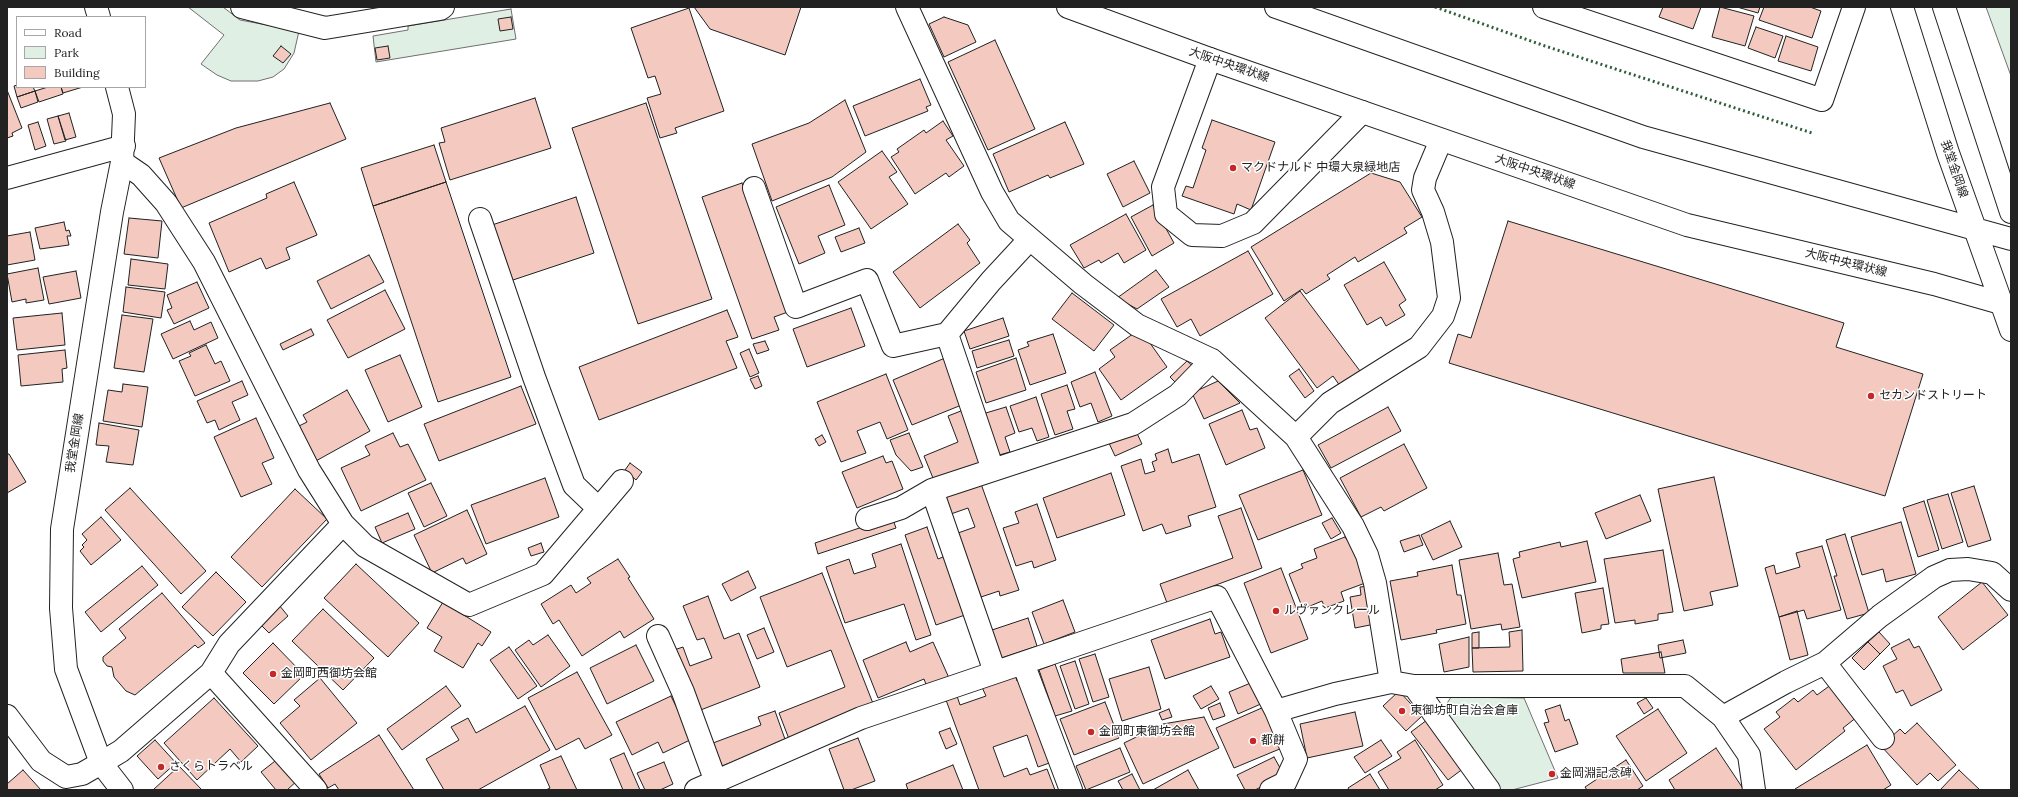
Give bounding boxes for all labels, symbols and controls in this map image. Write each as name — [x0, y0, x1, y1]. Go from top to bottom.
legend — [16, 16, 146, 88]
text: Road — [54, 25, 82, 40]
text: Park — [54, 45, 79, 60]
street label: 大阪中央環状線 — [1187, 45, 1271, 85]
text: Building — [54, 65, 100, 80]
street label: 我堂金岡線 — [1937, 138, 1971, 200]
street label: 大阪中央環状線 — [1493, 152, 1577, 192]
place label: マクドナルド 中環大泉緑地店 — [1241, 161, 1400, 175]
marker: マクドナルド 中環大泉緑地店 — [1228, 163, 1238, 173]
street label: 大阪中央環状線 — [1804, 246, 1888, 280]
place label: セカンドストリート — [1879, 389, 1987, 403]
marker: セカンドストリート — [1866, 391, 1876, 401]
street label: 我堂金岡線 — [63, 412, 87, 474]
place label: ルヴァンクレール — [1284, 604, 1380, 618]
marker: ルヴァンクレール — [1271, 606, 1281, 616]
place label: 金岡町西御坊会館 — [281, 667, 377, 681]
marker: 金岡町西御坊会館 — [268, 669, 278, 679]
place label: 東御坊町自治会倉庫 — [1410, 704, 1518, 718]
marker: 東御坊町自治会倉庫 — [1397, 706, 1407, 716]
place label: 金岡町東御坊会館 — [1099, 725, 1195, 739]
marker: 金岡町東御坊会館 — [1086, 727, 1096, 737]
place label: 都餅 — [1261, 734, 1285, 748]
marker: 都餅 — [1248, 736, 1258, 746]
place label: さくらトラベル — [169, 760, 253, 774]
marker: さくらトラベル — [156, 762, 166, 772]
place label: 金岡淵記念碑 — [1560, 767, 1632, 781]
marker: 金岡淵記念碑 — [1547, 769, 1557, 779]

